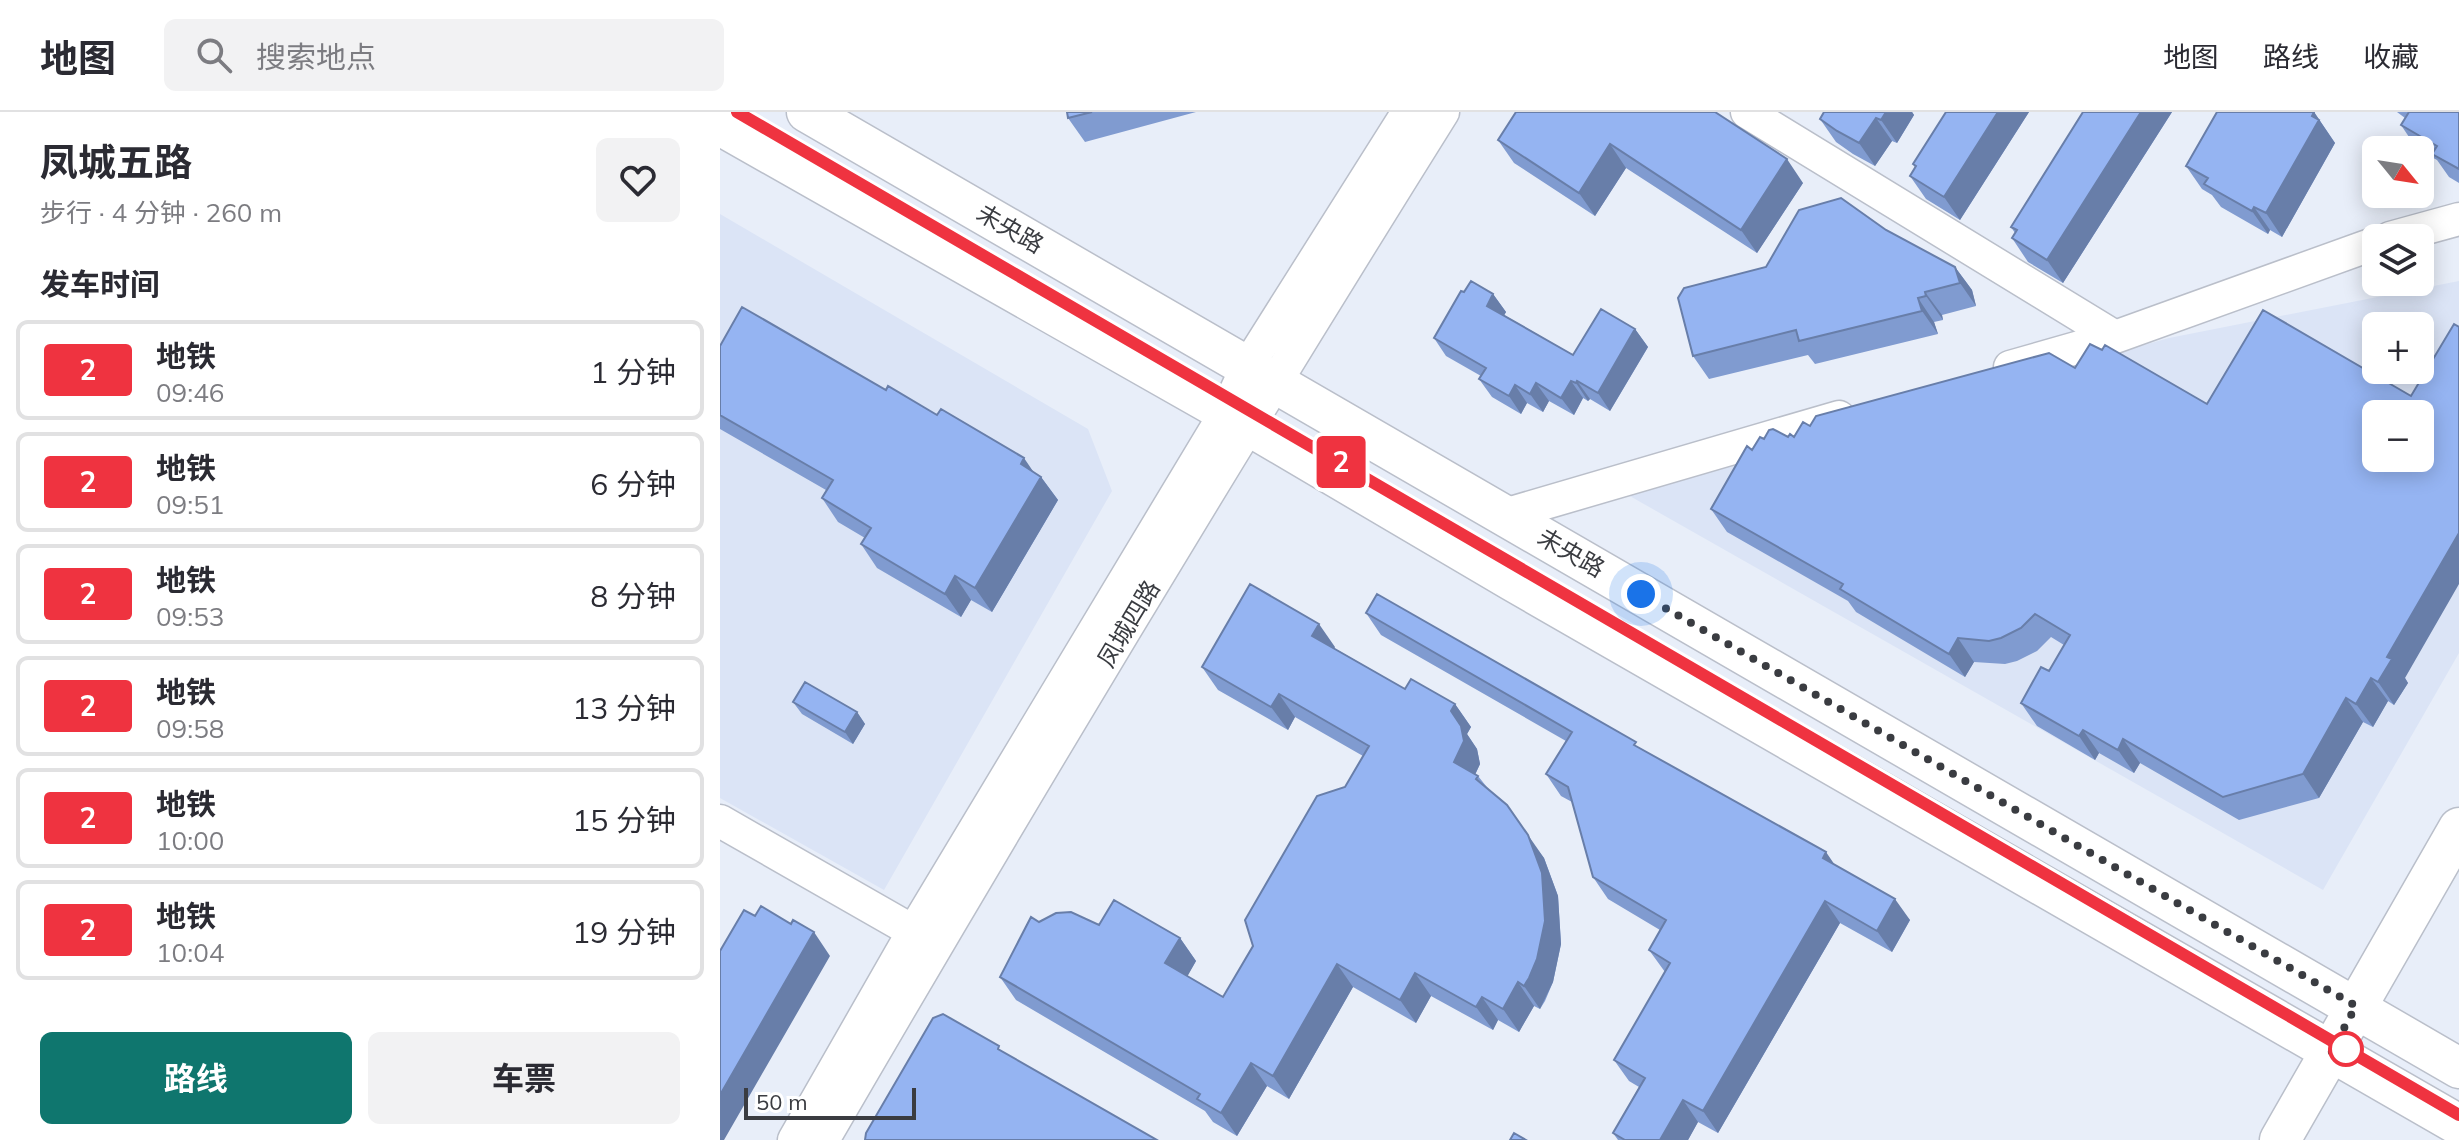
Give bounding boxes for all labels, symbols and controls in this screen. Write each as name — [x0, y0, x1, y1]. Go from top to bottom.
search box — [164, 19, 724, 91]
icon: search — [192, 33, 236, 77]
text: 地图 — [40, 34, 116, 82]
text: 搜索地点 — [256, 38, 376, 76]
text: 地图 — [2163, 39, 2219, 74]
text: 路线 — [2263, 39, 2319, 74]
text: 收藏 — [2363, 39, 2419, 74]
north arrow — [2362, 136, 2434, 208]
map controls — [2362, 136, 2434, 472]
text: 凤城五路 — [40, 138, 192, 186]
button: heart — [596, 138, 680, 222]
text: 步行 · 4 分钟 · 260 m — [40, 196, 282, 229]
street label: 未央路 — [972, 197, 1049, 259]
button: layers — [2362, 224, 2434, 296]
text: 发车时间 — [40, 265, 160, 303]
button: + — [2362, 312, 2434, 384]
text: 地铁 — [156, 337, 216, 375]
text: 2 — [80, 352, 96, 387]
text: 1 分钟 — [590, 353, 676, 391]
text: 09:46 — [156, 376, 224, 409]
button: − — [2362, 400, 2434, 472]
line badge: 2 — [1315, 436, 1367, 488]
text: 2 — [1333, 444, 1349, 479]
text: 地铁 — [156, 449, 216, 487]
text: 2 — [80, 464, 96, 499]
text: 6 分钟 — [590, 465, 676, 503]
text: 09:51 — [156, 488, 224, 521]
street label: 未央路 — [1533, 521, 1610, 583]
text: 地铁 — [156, 561, 216, 599]
your location — [1621, 574, 1661, 614]
street label: 凤城四路 — [1091, 575, 1166, 672]
text: 2 — [80, 576, 96, 611]
text: 8 分钟 — [590, 577, 676, 615]
text: 09:53 — [156, 600, 224, 633]
text: 地铁 — [156, 673, 216, 711]
text: 2 — [80, 688, 96, 723]
text: 13 分钟 — [572, 689, 676, 727]
text: 09:58 — [156, 712, 224, 745]
text: 地铁 — [156, 785, 216, 823]
text: 2 — [80, 800, 96, 835]
text: 15 分钟 — [572, 801, 676, 839]
text: 10:00 — [156, 824, 224, 857]
text: 地铁 — [156, 897, 216, 935]
text: 2 — [80, 912, 96, 947]
text: 19 分钟 — [572, 913, 676, 951]
text: 10:04 — [156, 936, 224, 969]
button: 路线 — [40, 1032, 352, 1124]
button: 车票 — [368, 1032, 680, 1124]
unlabelled marker — [2329, 1032, 2363, 1066]
scale bar — [744, 1084, 916, 1120]
text: 50 m — [756, 1088, 807, 1116]

